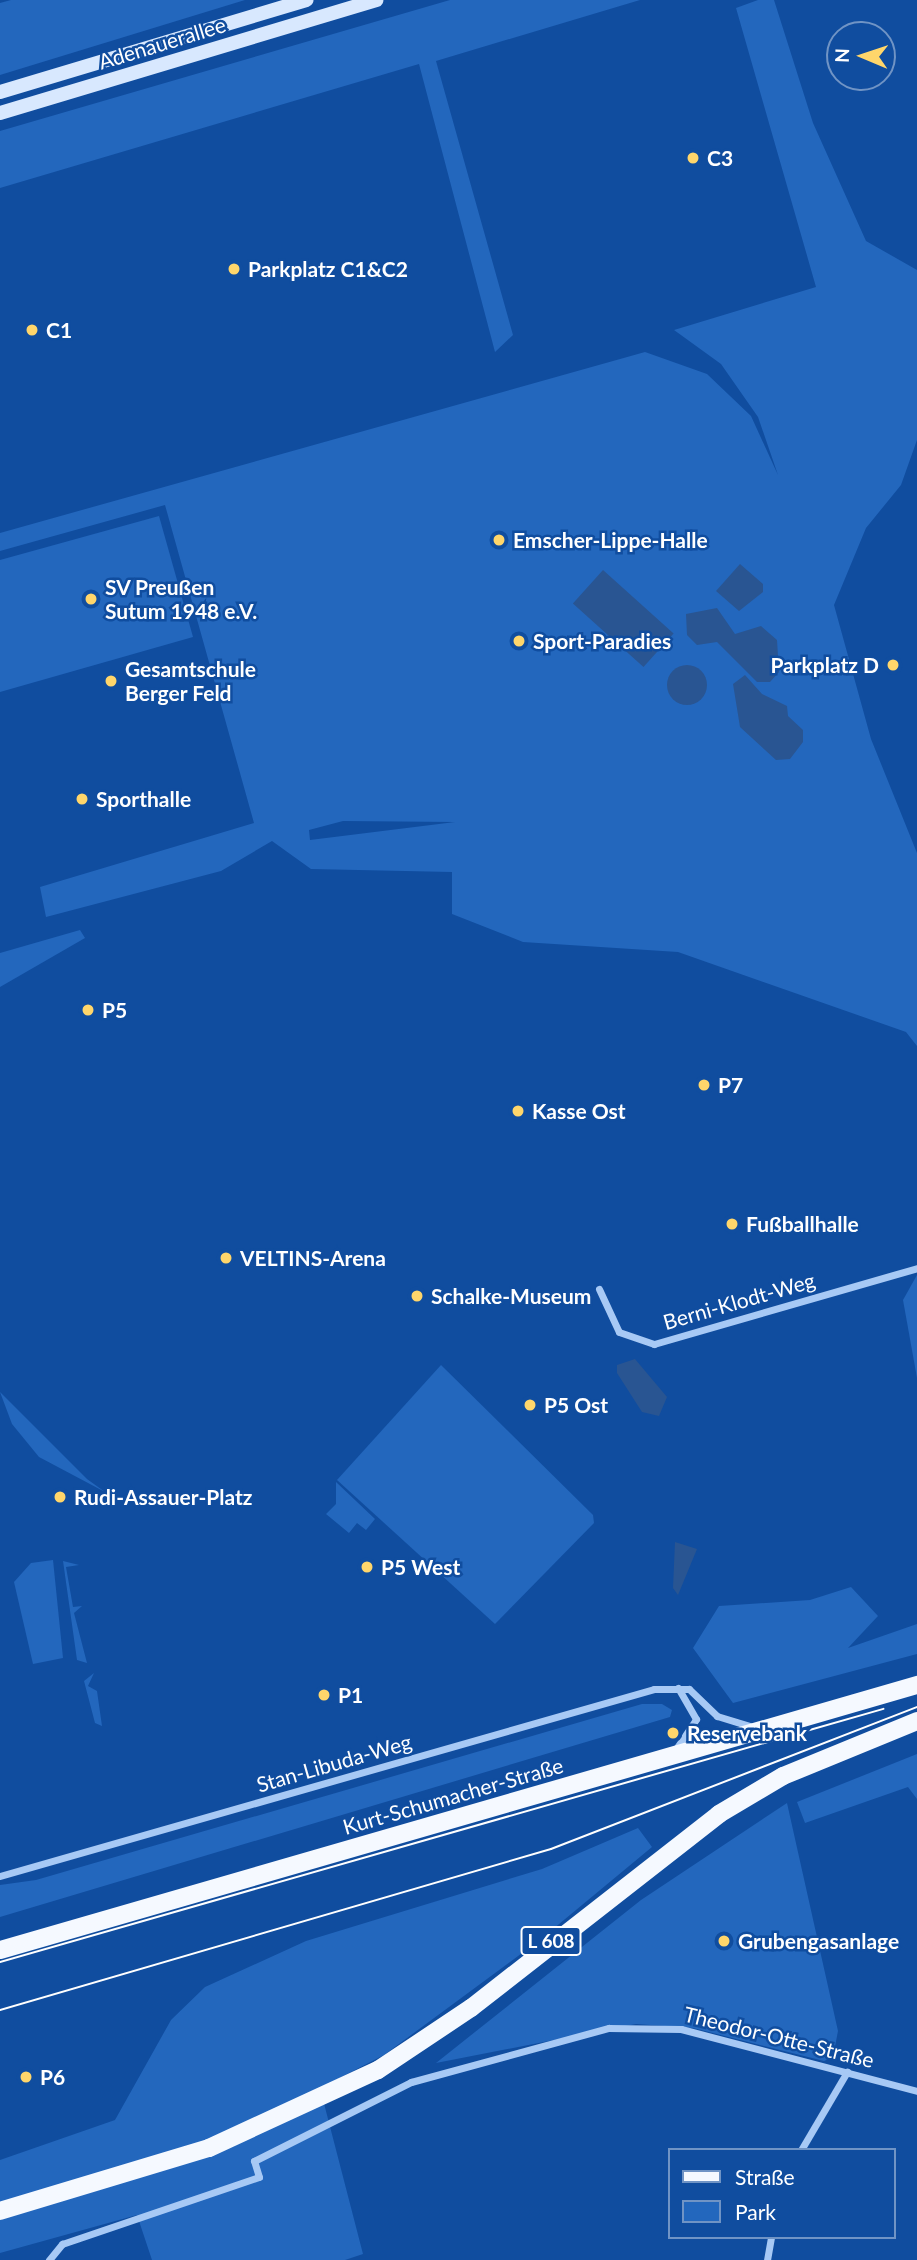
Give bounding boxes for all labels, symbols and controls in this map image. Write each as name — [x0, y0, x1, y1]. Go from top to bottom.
street label: Adenauerallee — [95, 12, 229, 74]
north arrow — [826, 21, 896, 91]
text: N — [830, 48, 853, 63]
place label: C3 — [707, 145, 733, 171]
marker: C3 — [685, 150, 701, 166]
place label: Parkplatz C1&C2 — [248, 256, 408, 282]
marker: Parkplatz C1&C2 — [226, 261, 242, 277]
place label: C1 — [46, 317, 72, 343]
marker: C1 — [24, 322, 40, 338]
place label: Emscher-Lippe-Halle — [513, 527, 708, 553]
marker: Emscher-Lippe-Halle — [491, 532, 507, 548]
place label: SV Preußen Sutum 1948 e.V. — [105, 574, 257, 624]
marker: SV Preußen Sutum 1948 e.V. — [83, 591, 99, 607]
place label: Sport-Paradies — [533, 628, 671, 654]
marker: Sport-Paradies — [511, 633, 527, 649]
place label: Parkplatz D — [770, 652, 879, 678]
place label: Gesamtschule Berger Feld — [125, 656, 256, 706]
marker: Parkplatz D — [885, 657, 901, 673]
marker: Gesamtschule Berger Feld — [103, 673, 119, 689]
place label: Sporthalle — [96, 786, 191, 812]
marker: Sporthalle — [74, 791, 90, 807]
place label: P5 — [102, 997, 127, 1023]
marker: P5 — [80, 1002, 96, 1018]
place label: P7 — [718, 1072, 743, 1098]
marker: P7 — [696, 1077, 712, 1093]
place label: Kasse Ost — [532, 1098, 626, 1124]
marker: Kasse Ost — [510, 1103, 526, 1119]
place label: Fußballhalle — [746, 1211, 859, 1237]
marker: Fußballhalle — [724, 1216, 740, 1232]
place label: VELTINS-Arena — [240, 1245, 386, 1271]
marker: VELTINS-Arena — [218, 1250, 234, 1266]
street label: Berni-Klodt-Weg — [660, 1267, 818, 1335]
place label: Schalke-Museum — [431, 1283, 591, 1309]
marker: Schalke-Museum — [409, 1288, 425, 1304]
place label: P5 Ost — [544, 1392, 608, 1418]
marker: P5 Ost — [522, 1397, 538, 1413]
place label: Rudi-Assauer-Platz — [74, 1484, 252, 1510]
marker: Rudi-Assauer-Platz — [52, 1489, 68, 1505]
place label: P5 West — [381, 1554, 460, 1580]
marker: P5 West — [359, 1559, 375, 1575]
place label: P1 — [338, 1682, 363, 1708]
marker: P1 — [316, 1687, 332, 1703]
place label: Reservebank — [687, 1720, 807, 1746]
marker: Reservebank — [665, 1725, 681, 1741]
street label: Stan-Libuda-Weg — [254, 1729, 414, 1797]
street label: Kurt-Schumacher-Straße — [340, 1752, 566, 1840]
road number: L 608 — [520, 1926, 582, 1956]
place label: Grubengasanlage — [738, 1928, 899, 1954]
marker: Grubengasanlage — [716, 1933, 732, 1949]
street label: Theodor-Otte-Straße — [681, 2001, 877, 2073]
place label: P6 — [40, 2064, 65, 2090]
marker: P6 — [18, 2069, 34, 2085]
legend — [668, 2148, 896, 2239]
text: Straße — [735, 2164, 795, 2189]
text: Park — [735, 2199, 776, 2224]

